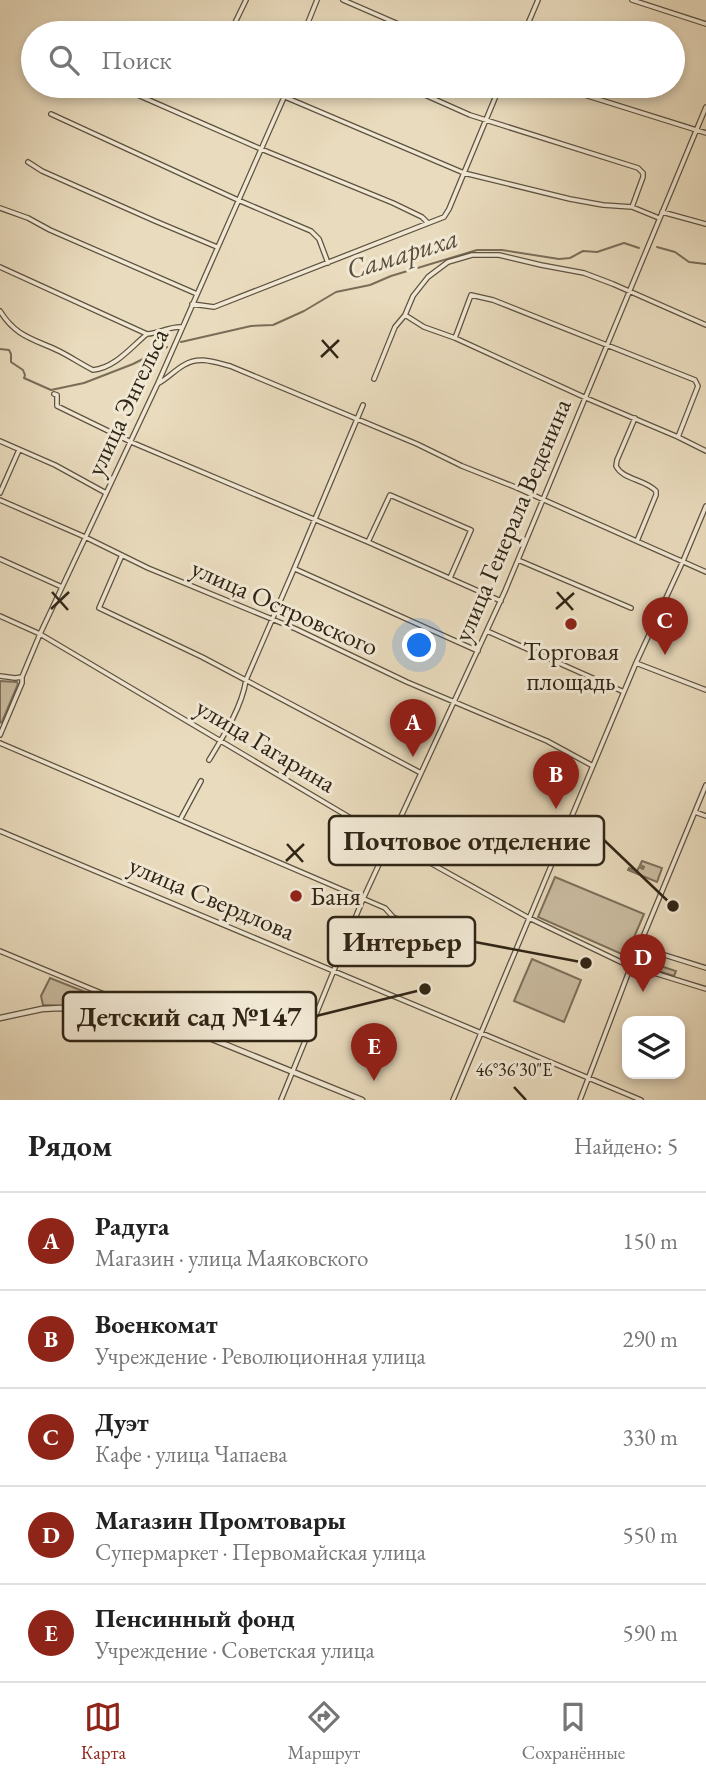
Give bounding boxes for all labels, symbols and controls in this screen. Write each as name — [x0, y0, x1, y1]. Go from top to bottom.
search box — [21, 21, 685, 98]
icon: search — [45, 41, 83, 79]
text: Поиск — [101, 43, 172, 77]
water label: Самариха — [342, 219, 462, 287]
street label: улица Энгельса — [78, 322, 176, 481]
street label: улица Генерала Веденина — [445, 393, 579, 647]
street label: улица Островского — [186, 551, 384, 663]
pin: C — [642, 597, 688, 655]
marker: Торговая площадь — [563, 616, 579, 632]
your location — [402, 628, 436, 662]
place label: Торговая площадь — [523, 634, 619, 698]
street label: улица Гагарина — [190, 690, 343, 800]
pin: A — [390, 699, 436, 757]
pin: B — [533, 751, 579, 809]
callout: Почтовое отделение — [329, 816, 604, 865]
text: Почтовое отделение — [343, 822, 591, 858]
street label: улица Свердлова — [124, 848, 301, 948]
place label: Баня — [310, 879, 361, 913]
marker: Баня — [288, 888, 304, 904]
callout: Интерьер — [328, 917, 475, 966]
text: Интерьер — [342, 923, 462, 959]
pin: D — [620, 934, 666, 992]
callout: Детский сад №147 — [63, 992, 316, 1041]
text: Детский сад №147 — [76, 998, 302, 1034]
map controls — [622, 1016, 685, 1079]
button: layers — [622, 1016, 685, 1079]
pin: E — [351, 1023, 397, 1081]
text: 46°36'30"E — [476, 1058, 552, 1081]
text: Рядом — [28, 1126, 112, 1165]
text: Найдено: 5 — [574, 1131, 678, 1161]
text: Радуга — [95, 1209, 169, 1243]
text: A — [43, 1226, 59, 1256]
text: 150 m — [622, 1226, 678, 1256]
text: Магазин · улица Маяковского — [95, 1243, 368, 1273]
text: Военкомат — [95, 1307, 218, 1341]
text: B — [44, 1324, 58, 1354]
text: 290 m — [622, 1324, 678, 1354]
text: Учреждение · Революционная улица — [95, 1341, 426, 1371]
text: Дуэт — [95, 1405, 149, 1439]
text: C — [43, 1422, 59, 1452]
text: 330 m — [622, 1422, 678, 1452]
text: Кафе · улица Чапаева — [95, 1439, 287, 1469]
text: Магазин Промтовары — [95, 1503, 346, 1537]
text: D — [42, 1520, 60, 1550]
text: 550 m — [622, 1520, 678, 1550]
text: Супермаркет · Первомайская улица — [95, 1537, 426, 1567]
text: Пенсинный фонд — [95, 1601, 295, 1635]
text: E — [44, 1618, 58, 1648]
text: 590 m — [622, 1618, 678, 1648]
text: Учреждение · Советская улица — [95, 1635, 375, 1665]
tab: Карта — [81, 1698, 126, 1765]
tab: Маршрут — [287, 1698, 360, 1765]
tab: Сохранённые — [522, 1698, 625, 1765]

